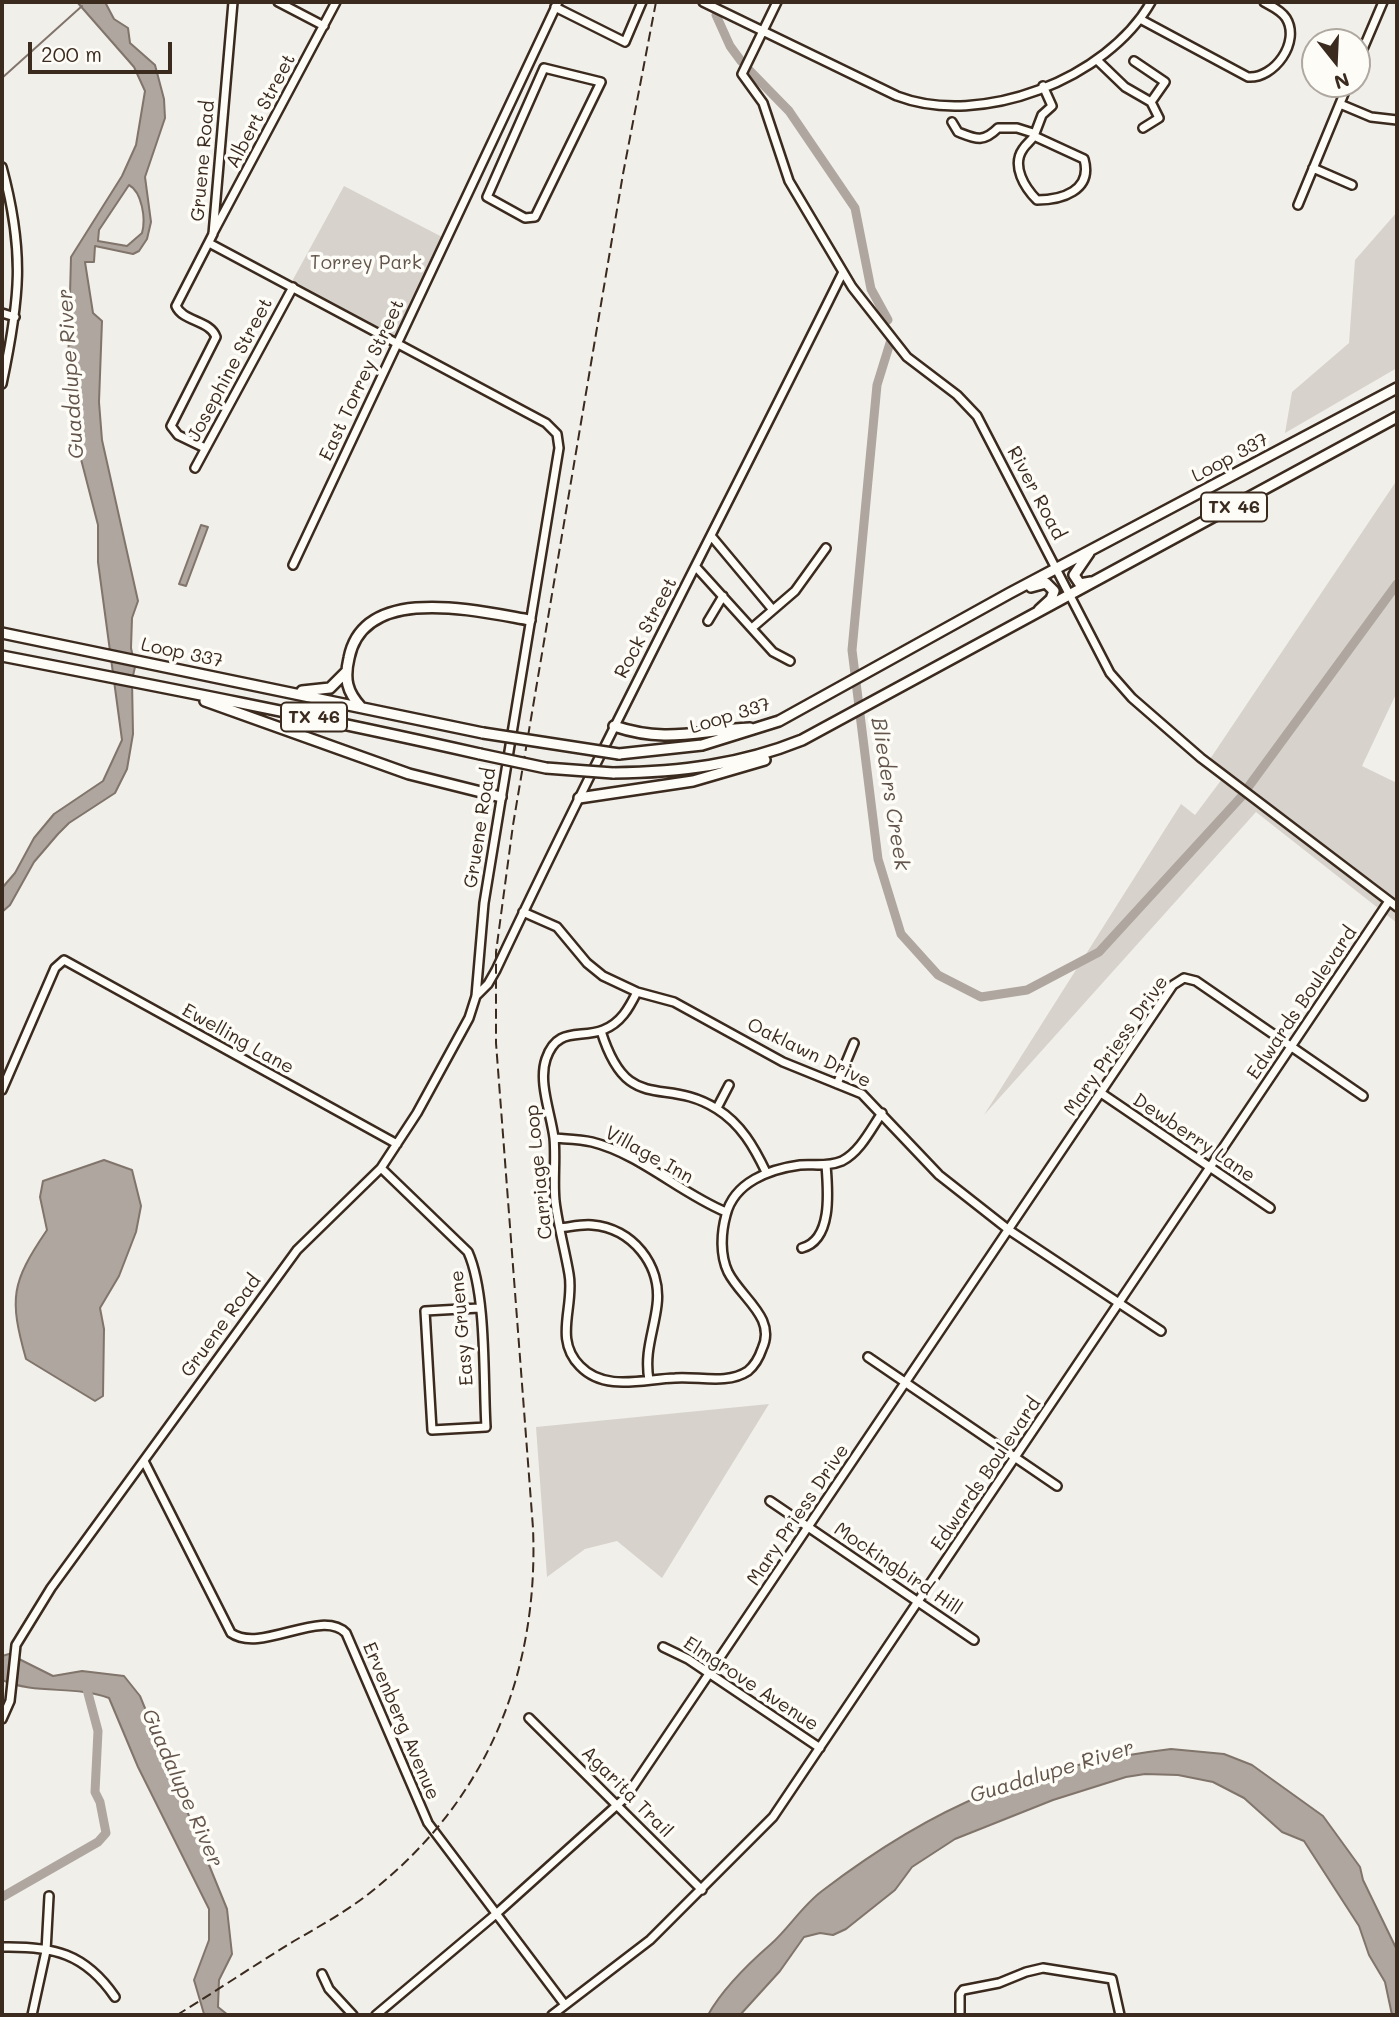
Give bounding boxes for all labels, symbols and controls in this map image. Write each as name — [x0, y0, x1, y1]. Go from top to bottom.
scale bar — [32, 28, 175, 72]
north arrow — [1301, 28, 1371, 98]
text: 200 m — [41, 40, 102, 67]
street label: Albert Street — [221, 50, 301, 172]
text: N — [1331, 67, 1353, 96]
street label: Gruene Road — [186, 100, 220, 222]
park label: Torrey Park — [310, 252, 422, 274]
water label: Guadalupe River — [52, 288, 90, 460]
street label: Josephine Street — [182, 294, 278, 446]
street label: East Torrey Street — [315, 296, 409, 464]
street label: Loop 337 — [1188, 428, 1272, 488]
street label: River Road — [1002, 442, 1070, 544]
road number: TX 46 — [1201, 492, 1267, 522]
street label: Rock Street — [610, 574, 682, 682]
street label: Loop 337 — [139, 633, 225, 673]
street label: Loop 337 — [687, 693, 773, 739]
road number: TX 46 — [281, 702, 347, 732]
water label: Blieders Creek — [865, 716, 915, 872]
street label: Gruene Road — [459, 766, 501, 890]
street label: Edwards Boulevard — [1242, 922, 1362, 1084]
street label: Mary Priess Drive — [1059, 971, 1173, 1121]
street label: Ewelling Lane — [178, 999, 298, 1079]
street label: Oaklawn Drive — [743, 1013, 875, 1093]
street label: Dewberry Lane — [1129, 1089, 1259, 1187]
street label: Carriage Loop — [521, 1104, 557, 1240]
street label: Village Inn — [601, 1121, 697, 1189]
street label: Easy Gruene — [446, 1269, 478, 1387]
street label: Gruene Road — [176, 1270, 266, 1382]
street label: Edwards Boulevard — [926, 1393, 1046, 1555]
street label: Mary Priess Drive — [742, 1440, 854, 1590]
street label: Mockingbird Hill — [830, 1518, 966, 1620]
street label: Elmgrove Avenue — [679, 1632, 823, 1736]
street label: Ervenberg Avenue — [357, 1639, 445, 1803]
water label: Guadalupe River — [136, 1705, 228, 1871]
water label: Guadalupe River — [967, 1735, 1137, 1809]
street label: Agarita Trail — [576, 1741, 678, 1843]

